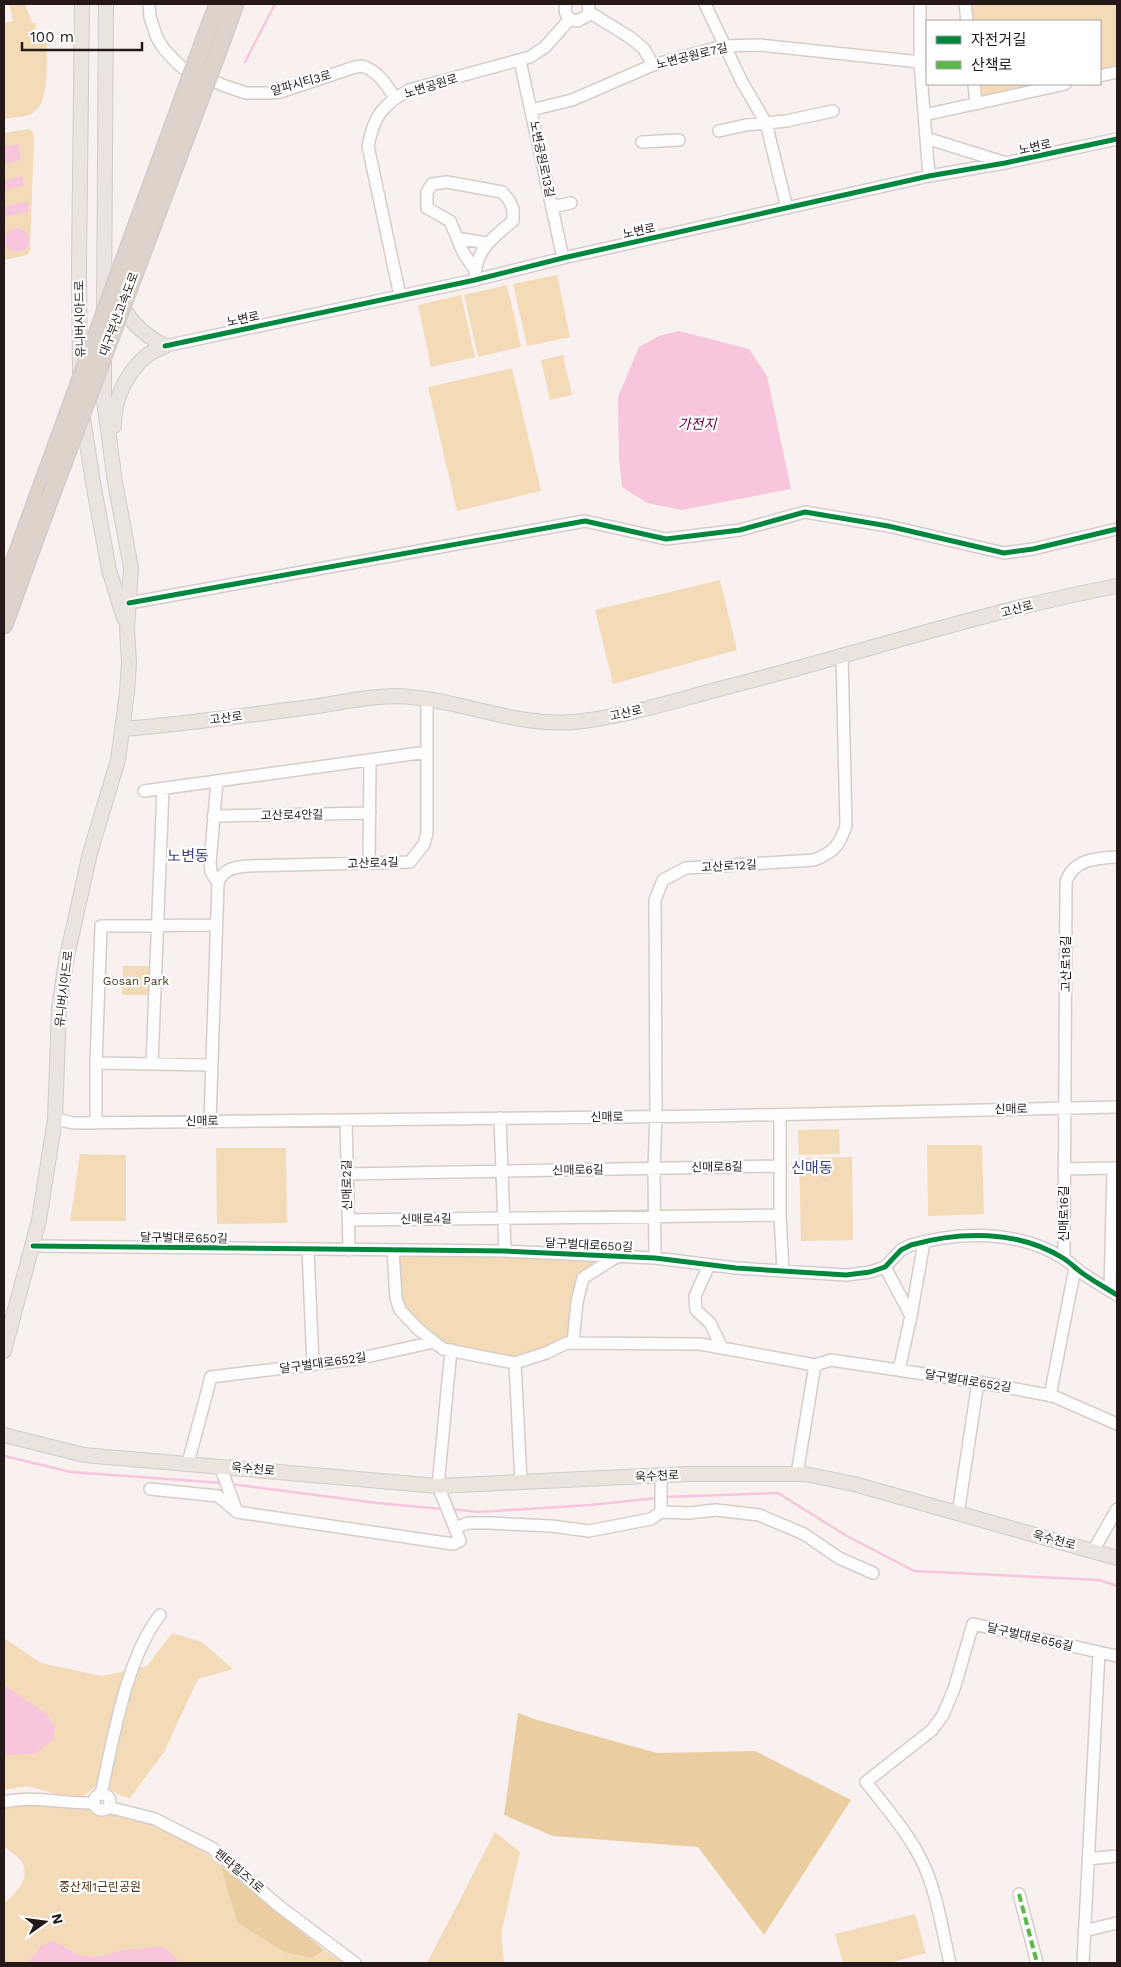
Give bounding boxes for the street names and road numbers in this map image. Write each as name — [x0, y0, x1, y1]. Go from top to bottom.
street label: 노변공원로7길 — [655, 40, 729, 72]
street label: 알파시티3로 — [269, 68, 333, 98]
street label: 노변공원로 — [403, 71, 459, 101]
street label: 노변공원로13길 — [527, 119, 557, 199]
street label: 노변로 — [1017, 137, 1053, 157]
street label: 노변로 — [621, 221, 657, 241]
street label: 대구부산고속도로 — [97, 270, 141, 358]
street label: 유니버시아드로 — [72, 280, 88, 358]
street label: 노변로 — [225, 309, 261, 329]
street label: 고산로 — [999, 598, 1035, 620]
street label: 고산로 — [608, 702, 644, 724]
street label: 고산로 — [209, 709, 243, 727]
street label: 고산로4안길 — [261, 807, 323, 823]
street label: 고산로4길 — [347, 855, 399, 871]
street label: 고산로12길 — [701, 858, 757, 874]
street label: 고산로18길 — [1059, 936, 1073, 992]
street label: 유니버시아드로 — [52, 950, 76, 1028]
street label: 신매로 — [994, 1102, 1028, 1116]
street label: 신매로 — [590, 1110, 624, 1124]
street label: 신매로 — [185, 1114, 219, 1128]
street label: 신매로2길 — [340, 1159, 354, 1211]
street label: 신매로8길 — [691, 1160, 743, 1174]
street label: 신매로6길 — [552, 1163, 604, 1177]
street label: 신매로16길 — [1057, 1186, 1071, 1242]
street label: 신매로4길 — [400, 1212, 452, 1226]
street label: 달구벌대로650길 — [140, 1230, 228, 1246]
street label: 달구벌대로650길 — [545, 1236, 633, 1254]
street label: 달구벌대로652길 — [279, 1350, 367, 1376]
street label: 달구벌대로652길 — [924, 1367, 1012, 1395]
street label: 욱수천로 — [230, 1460, 276, 1478]
street label: 욱수천로 — [635, 1468, 679, 1484]
street label: 욱수천로 — [1031, 1528, 1077, 1552]
street label: 달구벌대로656길 — [986, 1620, 1074, 1654]
street label: 펜타힐즈1로 — [212, 1846, 266, 1896]

